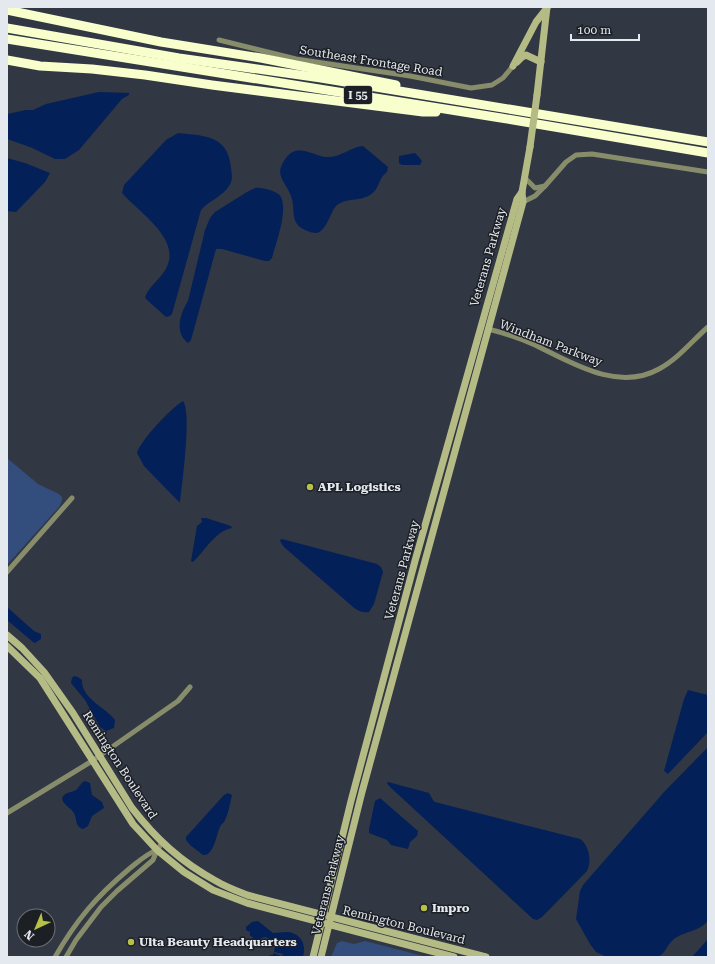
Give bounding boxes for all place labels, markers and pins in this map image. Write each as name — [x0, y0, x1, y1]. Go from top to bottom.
place label: APL Logistics — [318, 480, 401, 494]
marker: APL Logistics — [305, 482, 315, 492]
place label: Impro — [432, 901, 470, 915]
marker: Impro — [419, 903, 429, 913]
place label: Ulta Beauty Headquarters — [139, 935, 297, 949]
marker: Ulta Beauty Headquarters — [126, 937, 136, 947]

